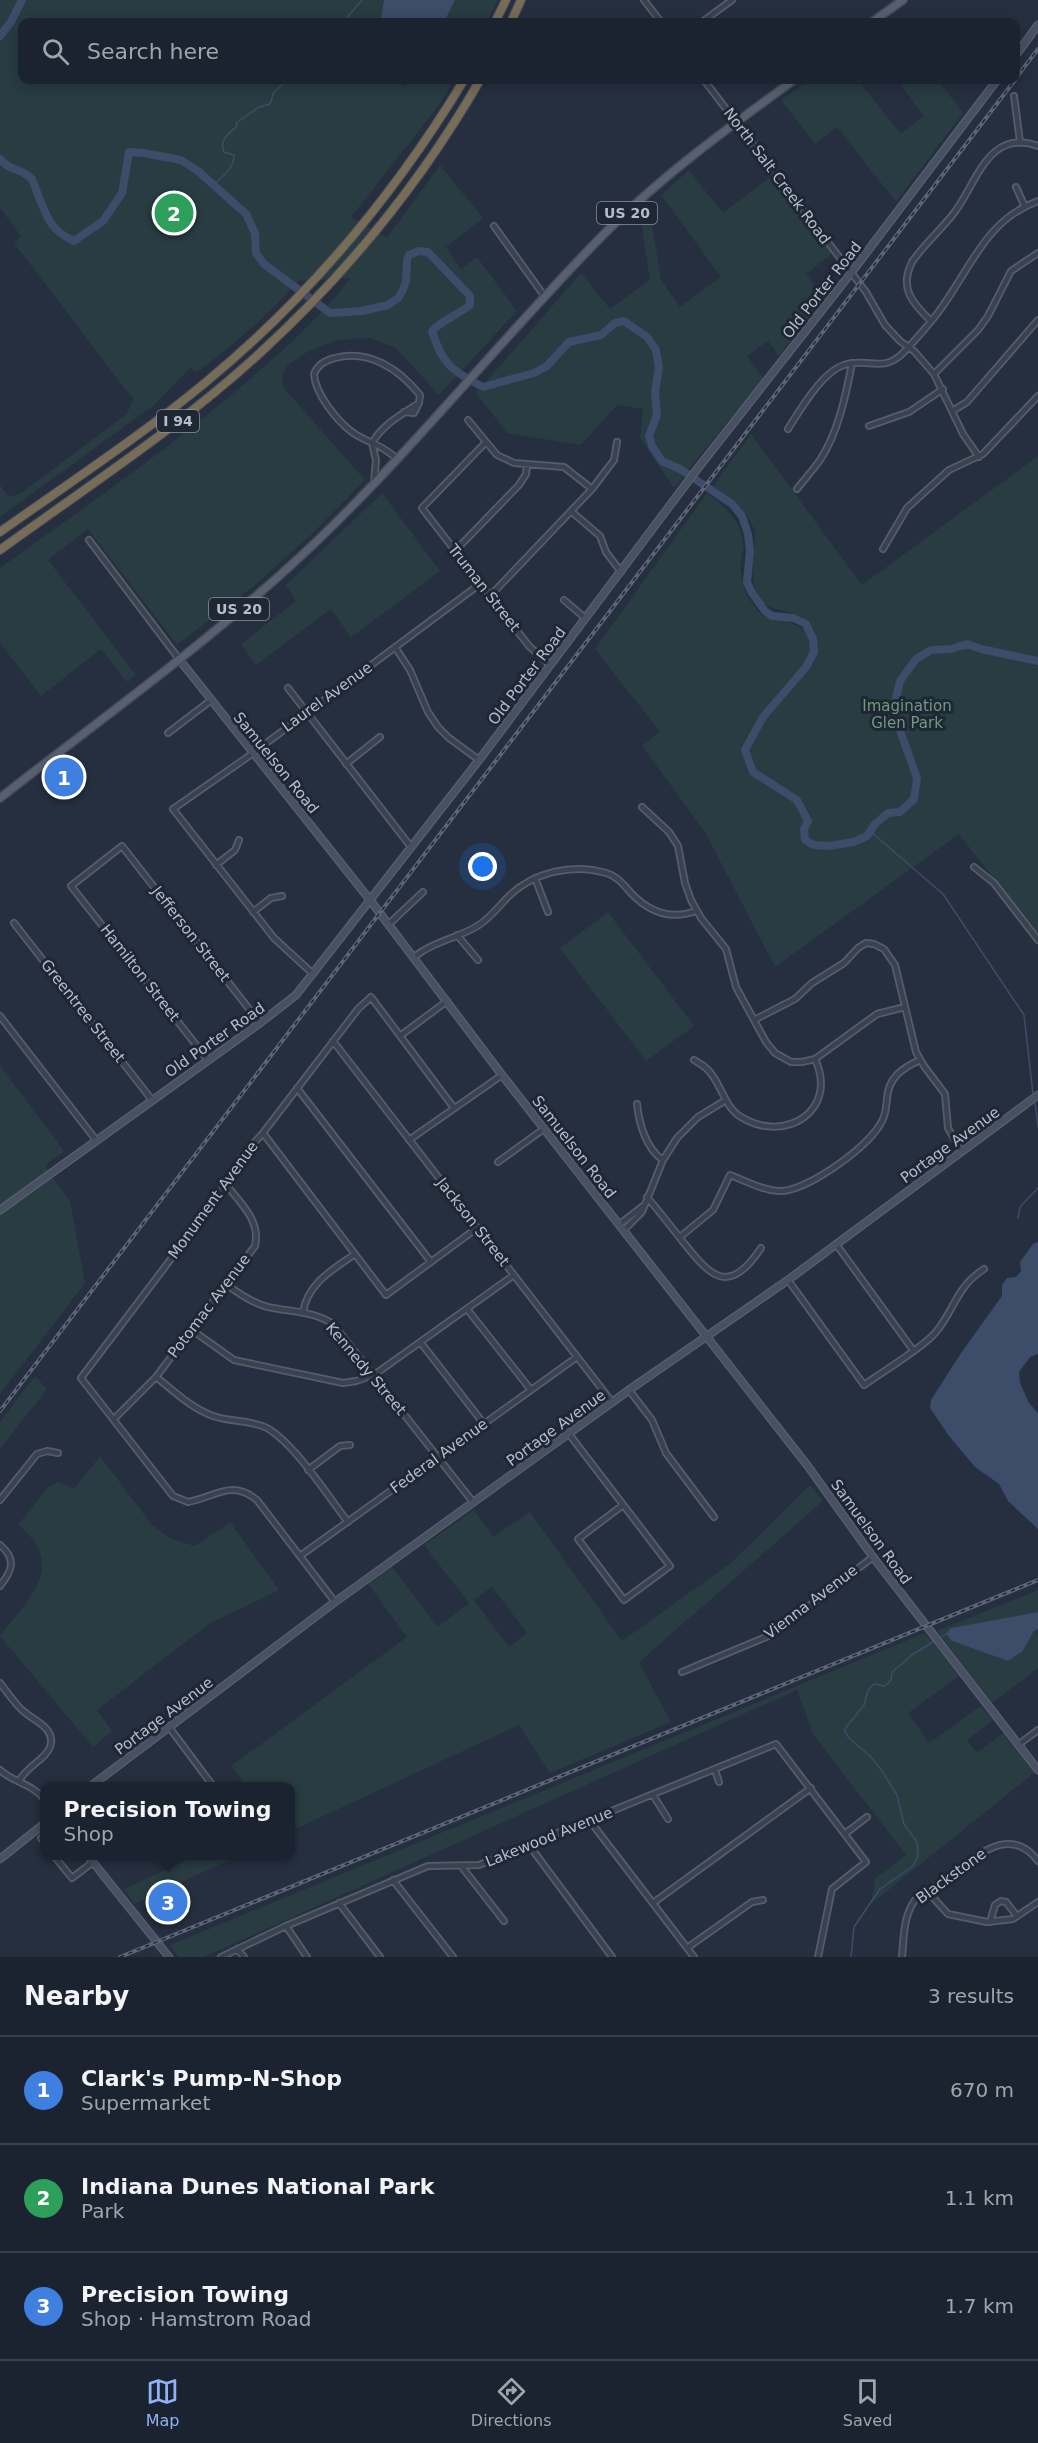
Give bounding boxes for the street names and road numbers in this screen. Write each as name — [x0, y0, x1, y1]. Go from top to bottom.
street label: North Salt Creek Road — [720, 104, 834, 248]
road number: US 20 — [597, 202, 657, 224]
street label: Old Porter Road — [779, 238, 865, 342]
road number: I 94 — [157, 410, 199, 432]
street label: Truman Street — [444, 540, 524, 636]
road number: US 20 — [209, 598, 269, 620]
street label: Old Porter Road — [484, 624, 570, 728]
street label: Laurel Avenue — [279, 658, 375, 736]
street label: Samuelson Road — [230, 709, 322, 817]
street label: Jefferson Street — [148, 882, 234, 985]
street label: Hamilton Street — [96, 921, 184, 1025]
street label: Greentree Street — [37, 956, 129, 1066]
street label: Old Porter Road — [162, 999, 268, 1081]
street label: Samuelson Road — [528, 1092, 620, 1202]
street label: Portage Avenue — [897, 1103, 1003, 1187]
street label: Monument Avenue — [164, 1138, 262, 1262]
street label: Jackson Street — [432, 1173, 513, 1270]
street label: Potomac Avenue — [164, 1251, 254, 1361]
street label: Kennedy Street — [322, 1319, 410, 1419]
street label: Portage Avenue — [503, 1386, 609, 1470]
street label: Federal Avenue — [387, 1415, 491, 1497]
street label: Samuelson Road — [827, 1476, 915, 1588]
street label: Vienna Avenue — [761, 1561, 861, 1643]
street label: Portage Avenue — [111, 1673, 217, 1759]
street label: Lakewood Avenue — [483, 1803, 615, 1871]
street label: Blackstone — [912, 1845, 990, 1907]

